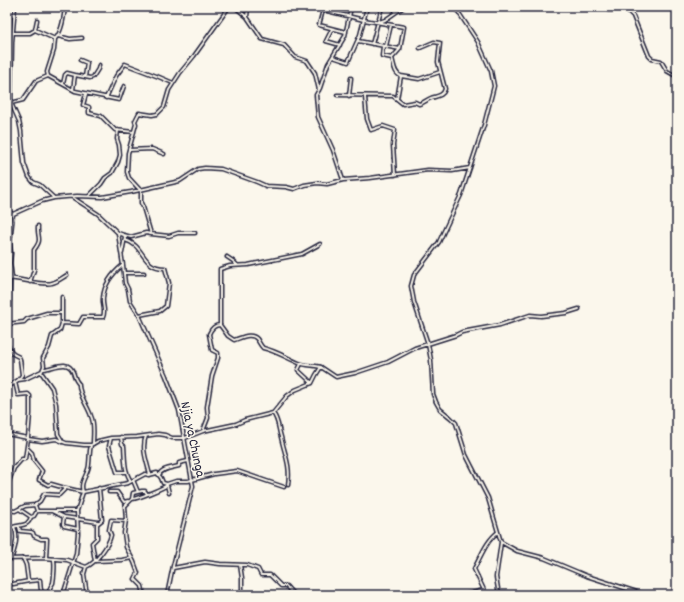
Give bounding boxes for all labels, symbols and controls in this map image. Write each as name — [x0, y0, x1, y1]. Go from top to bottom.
street label: Njia ya Chunga — [174, 400, 210, 480]

